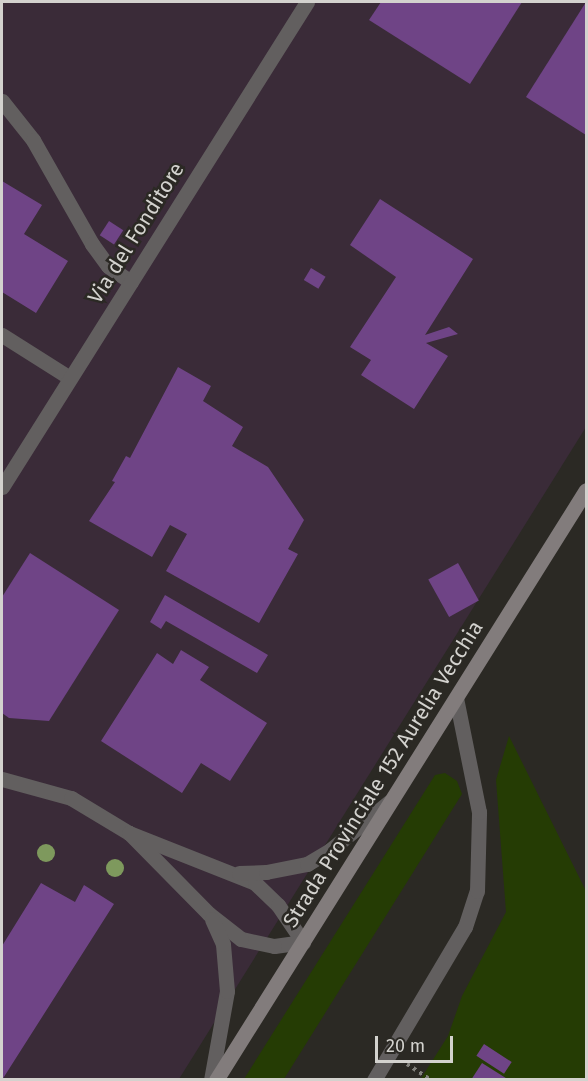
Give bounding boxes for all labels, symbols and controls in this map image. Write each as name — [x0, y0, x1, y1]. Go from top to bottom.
street label: Via del Fonditore — [83, 158, 189, 308]
street label: Strada Provinciale 152 Aurelia Vecchia — [278, 616, 488, 932]
scale bar — [378, 1024, 456, 1062]
text: 20 m — [386, 1035, 425, 1057]

